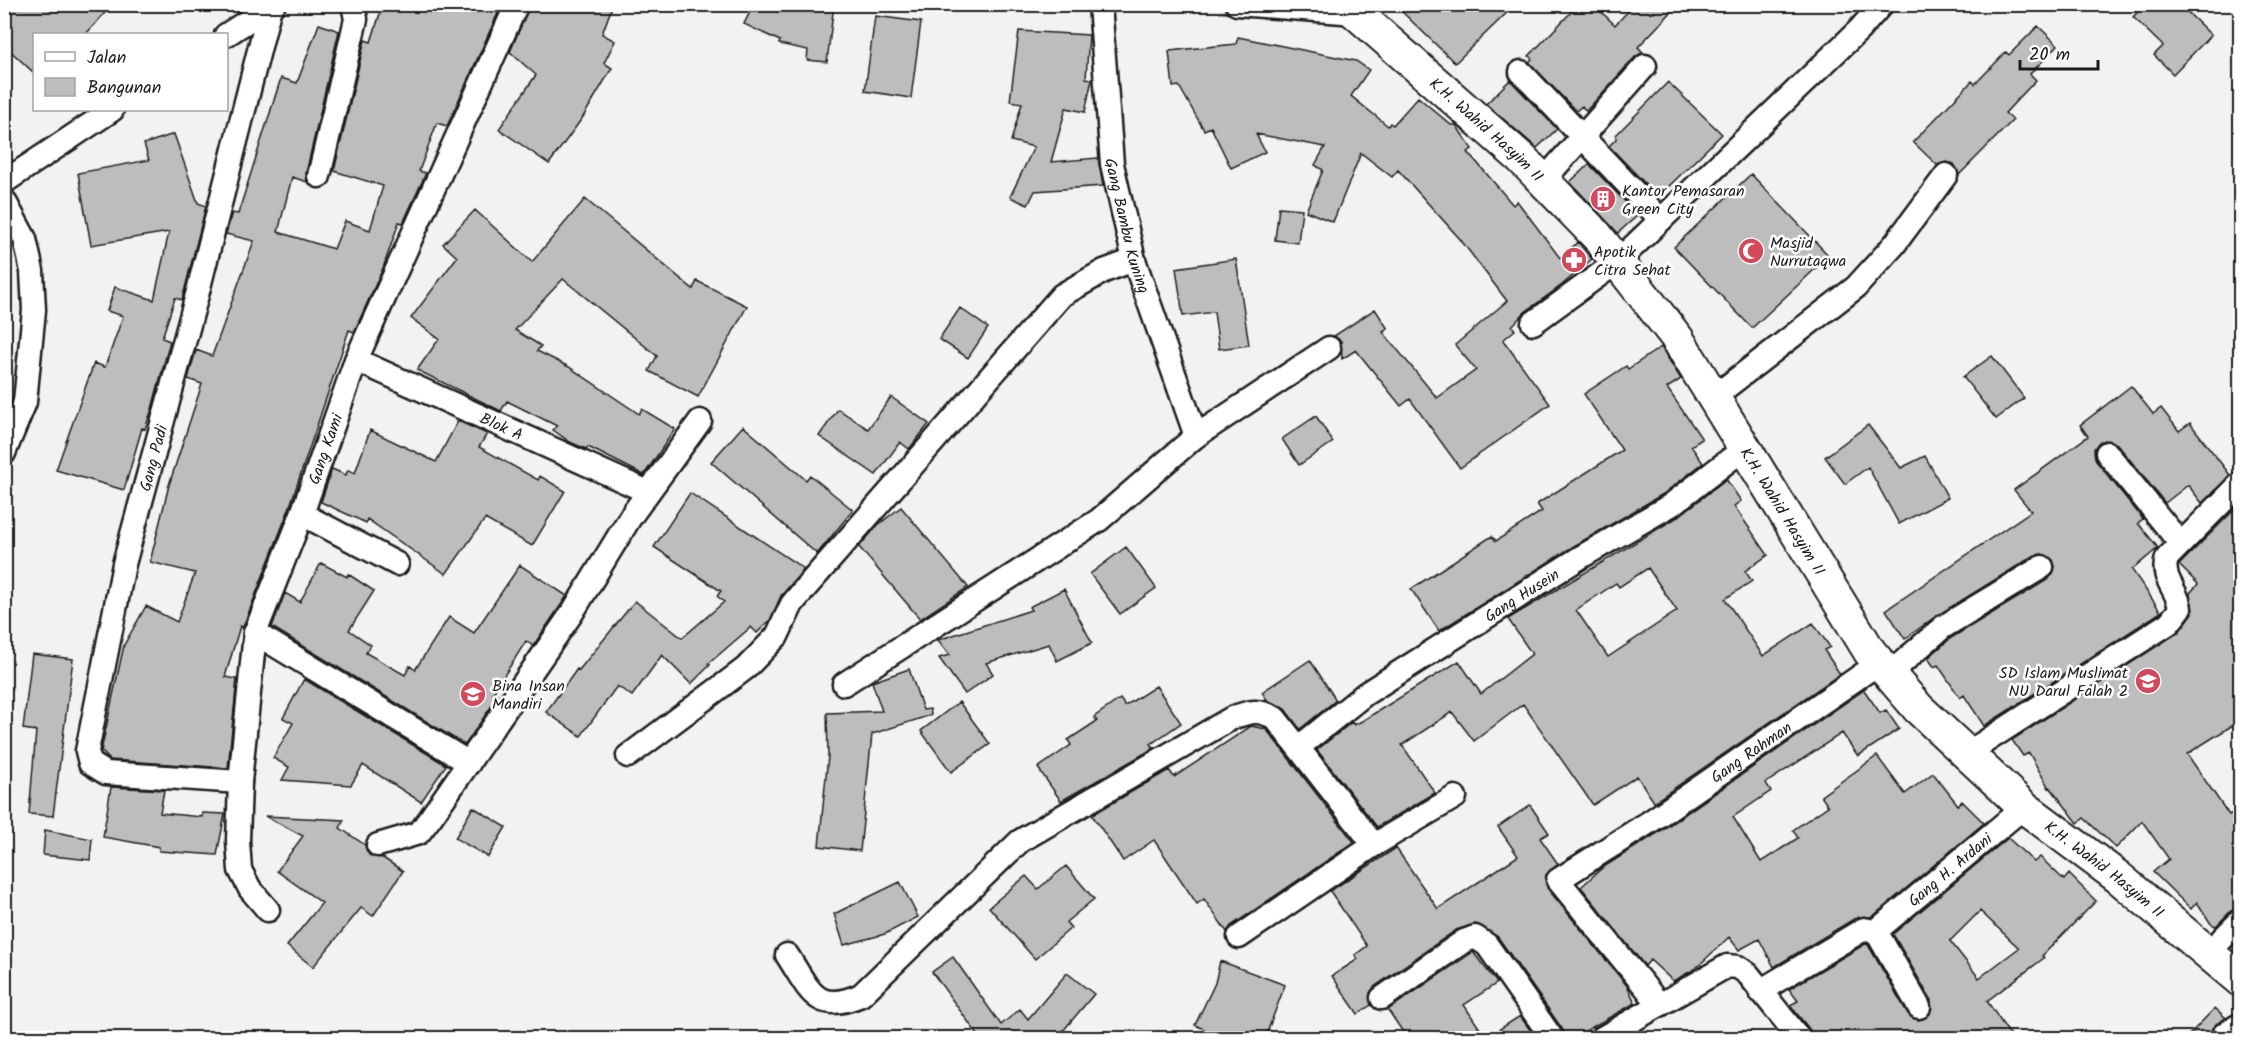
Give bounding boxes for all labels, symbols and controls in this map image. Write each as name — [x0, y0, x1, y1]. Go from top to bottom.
legend — [33, 33, 228, 111]
scale bar — [2020, 33, 2098, 71]
text: 20 m — [2029, 41, 2070, 70]
text: Jalan — [87, 44, 126, 73]
street label: K.H. Wahid Hasyim II — [1423, 72, 1549, 188]
text: Bangunan — [87, 74, 161, 103]
street label: Gang Bambu Kuning — [1098, 157, 1156, 297]
place label: Kantor Pemasaran Green City — [1622, 179, 1744, 222]
building icon: Kantor Pemasaran Green City — [1588, 184, 1618, 214]
place label: Masjid Nurrutaqwa — [1770, 231, 1846, 274]
mosque icon: Masjid Nurrutaqwa — [1736, 236, 1766, 266]
place label: Apotik Citra Sehat — [1594, 240, 1672, 283]
pharmacy icon: Apotik Citra Sehat — [1559, 245, 1589, 275]
street label: Blok A — [476, 407, 527, 448]
street label: Gang Kami — [302, 409, 351, 488]
street label: Gang Padi — [133, 421, 175, 494]
street label: K.H. Wahid Hasyim II — [1733, 443, 1831, 581]
street label: Gang Husein — [1480, 563, 1565, 629]
place label: SD Islam Muslimat NU Darul Falah 2 — [1999, 661, 2129, 704]
school or university icon: SD Islam Muslimat NU Darul Falah 2 — [2133, 666, 2163, 696]
place label: Bina Insan Mandiri — [492, 674, 565, 717]
school or university icon: Bina Insan Mandiri — [458, 679, 488, 709]
street label: Gang Rahman — [1706, 716, 1798, 790]
street label: K.H. Wahid Hasyim II — [2038, 815, 2169, 925]
street label: Gang H. Ardani — [1903, 827, 1999, 913]

